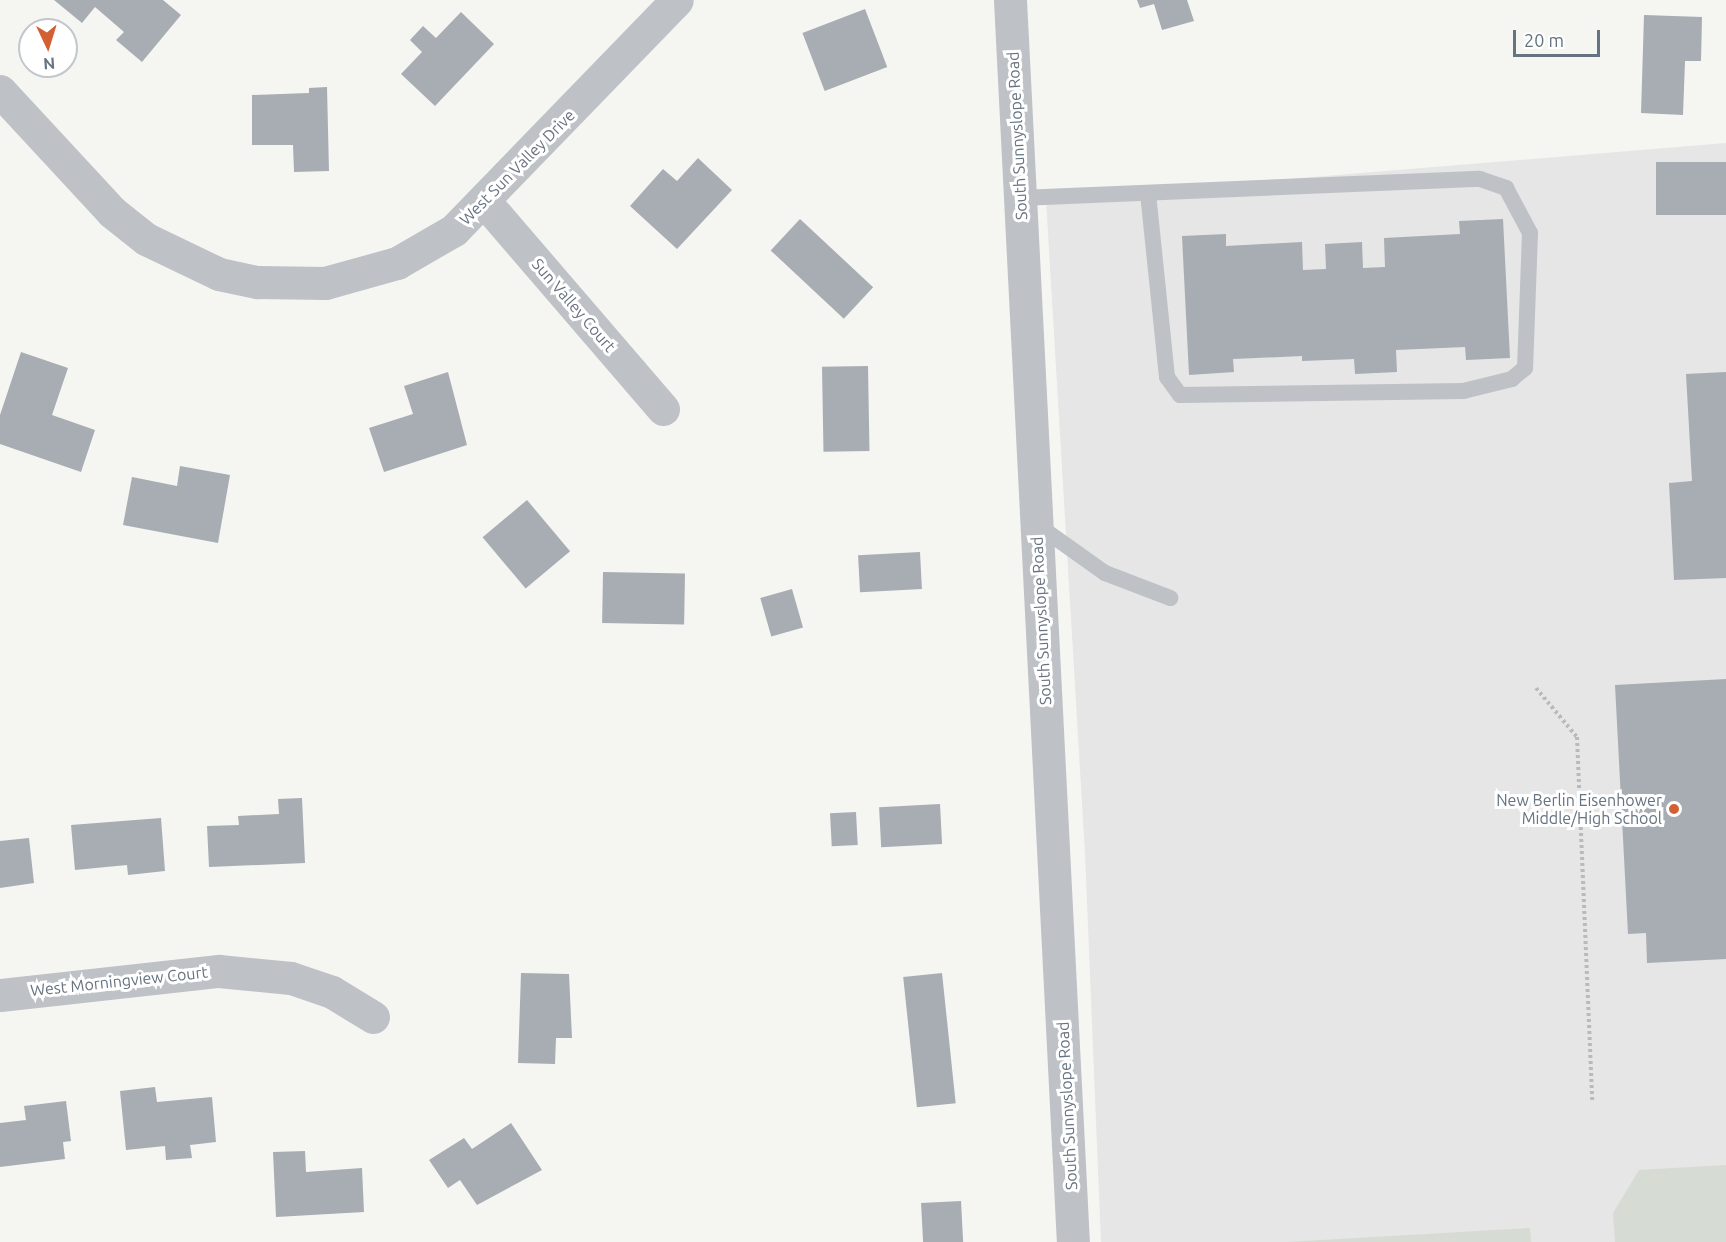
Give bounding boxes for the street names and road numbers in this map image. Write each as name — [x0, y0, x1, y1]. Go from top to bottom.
street label: South Sunnyslope Road — [1003, 51, 1031, 221]
street label: West Sun Valley Drive — [455, 105, 579, 229]
street label: Sun Valley Court — [528, 254, 620, 356]
street label: South Sunnyslope Road — [1027, 536, 1055, 706]
street label: West Morningview Court — [29, 962, 209, 1000]
street label: South Sunnyslope Road — [1053, 1021, 1081, 1191]

